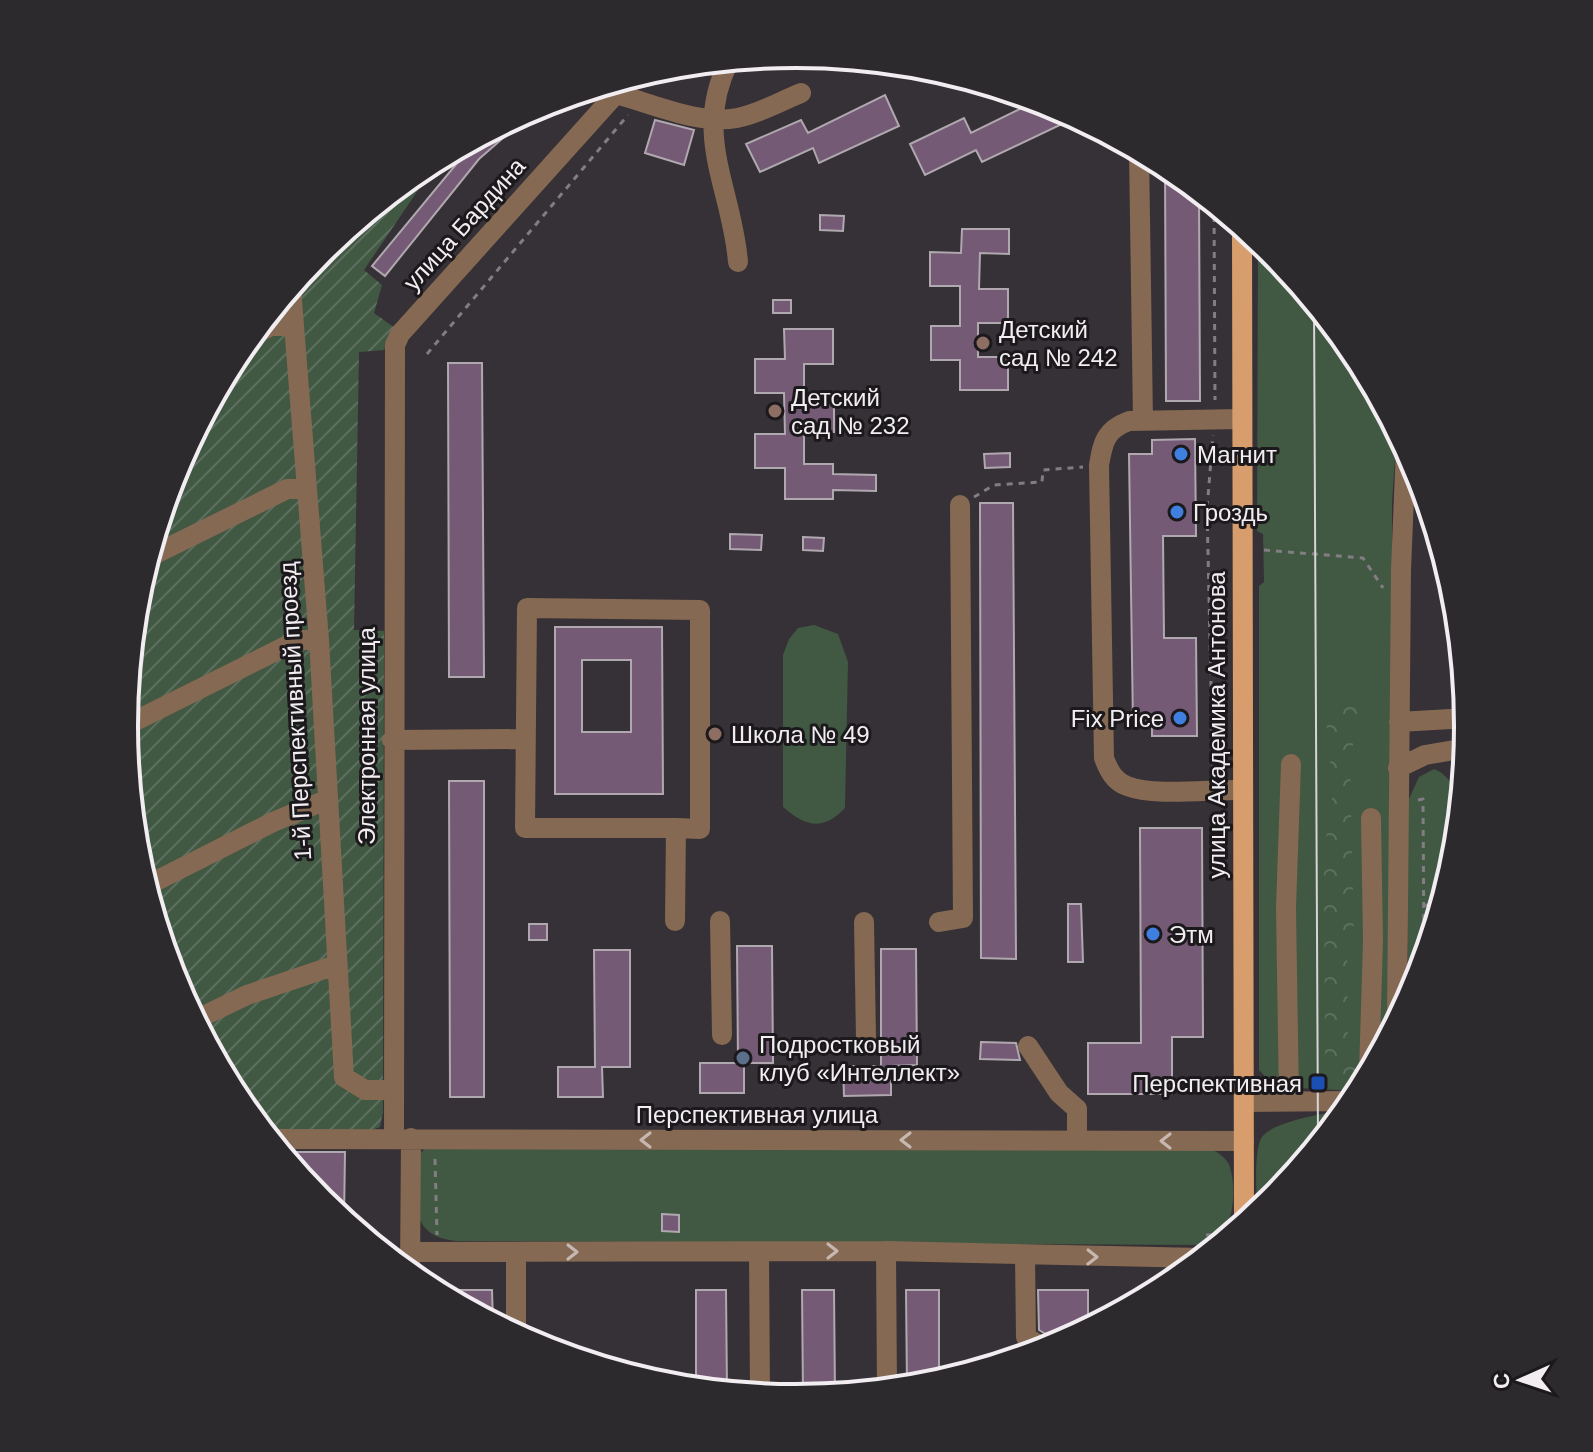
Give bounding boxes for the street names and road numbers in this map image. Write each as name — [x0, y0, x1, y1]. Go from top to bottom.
street label: улица Бардина — [398, 152, 531, 296]
street label: 1-й Перспективный проезд — [274, 561, 316, 861]
street label: улица Академика Антонова — [1203, 571, 1230, 879]
street label: Электронная улица — [353, 626, 380, 845]
street label: Перспективная улица — [636, 1101, 879, 1128]

